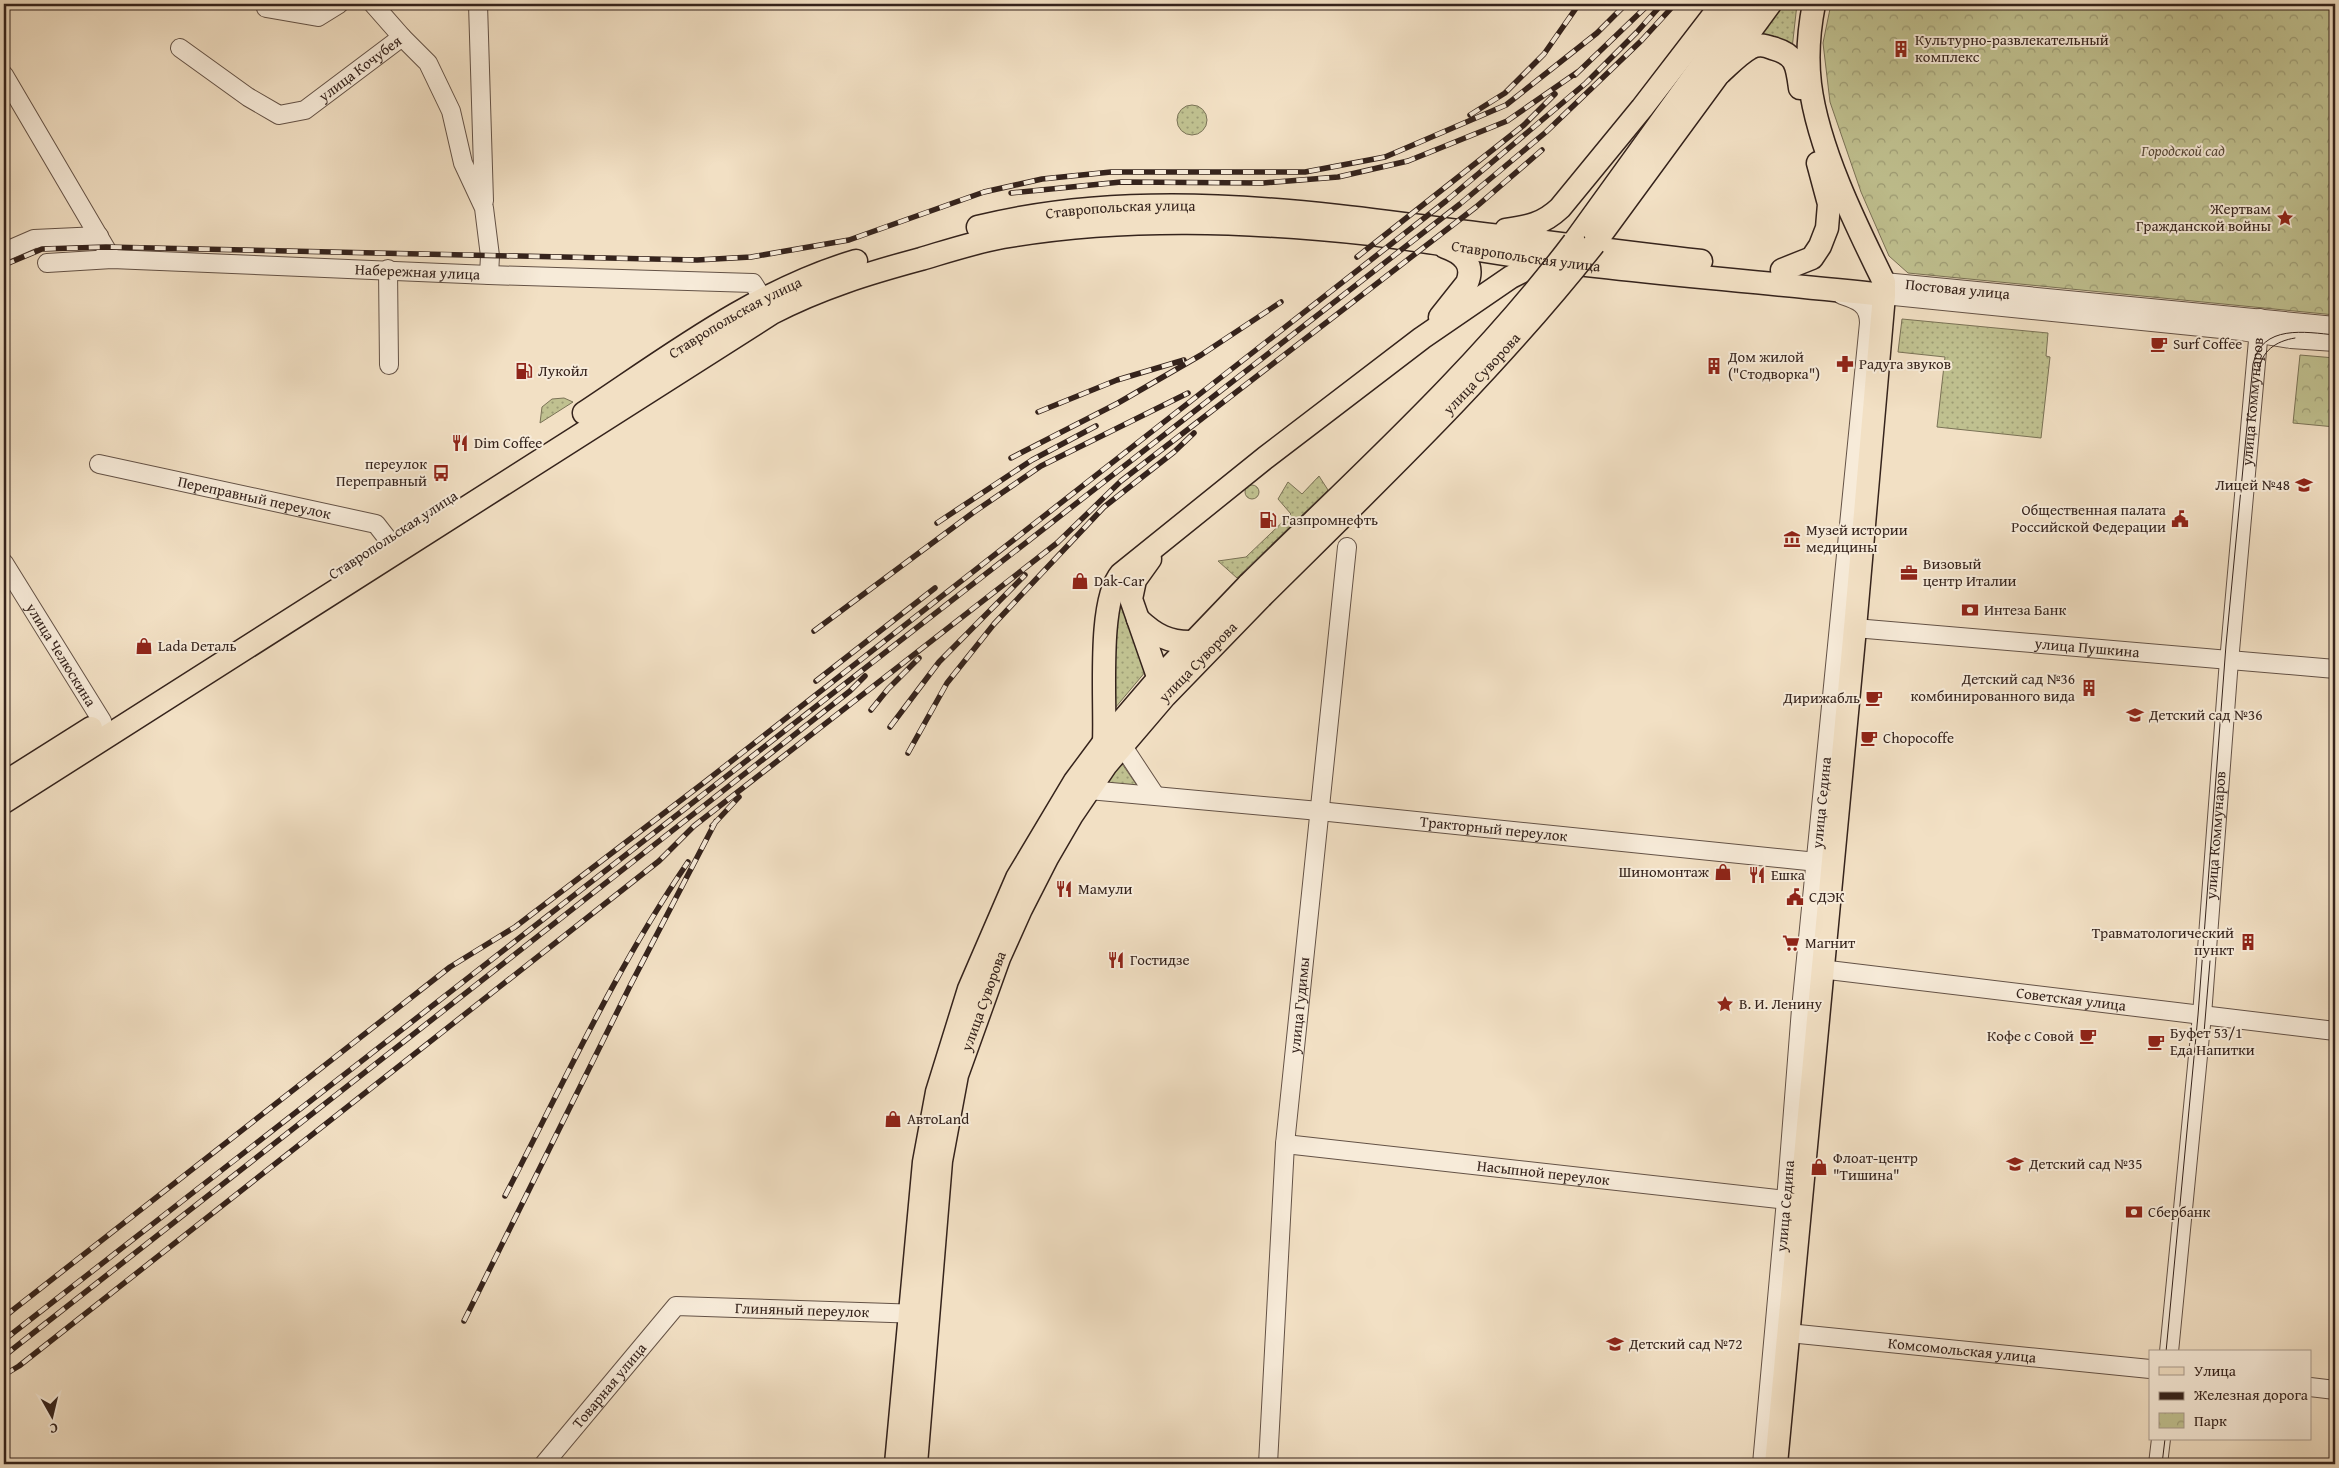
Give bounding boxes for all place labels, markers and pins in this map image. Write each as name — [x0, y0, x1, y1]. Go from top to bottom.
place label: Культурно-развлекательный комплекс — [1915, 29, 2109, 67]
building icon: Культурно-развлекательный комплекс — [1891, 39, 1911, 59]
place label: Жертвам Гражданской войны — [2136, 198, 2271, 236]
place icon: Жертвам Гражданской войны — [2275, 208, 2295, 228]
place label: Surf Coffee — [2173, 333, 2242, 354]
cafe icon: Surf Coffee — [2149, 334, 2169, 354]
place label: Дом жилой ("Стодворка") — [1727, 346, 1820, 384]
place label: Радуга звуков — [1859, 353, 1951, 374]
pharmacy icon: Радуга звуков — [1835, 354, 1855, 374]
building icon: Дом жилой ("Стодворка") — [1704, 356, 1724, 376]
place label: Лукойл — [538, 360, 588, 381]
fuel station icon: Лукойл — [514, 361, 534, 381]
place label: Dim Coffee — [474, 432, 542, 453]
restaurant icon: Dim Coffee — [450, 433, 470, 453]
place label: переулок Переправный — [336, 453, 427, 491]
bus stop icon: переулок Переправный — [431, 463, 451, 483]
place label: Лицей №48 — [2215, 474, 2290, 495]
school or university icon: Лицей №48 — [2294, 475, 2314, 495]
place label: Общественная палата Российской Федерации — [2011, 499, 2167, 537]
place label: Газпромнефть — [1282, 509, 1378, 530]
public building icon: Общественная палата Российской Федерации — [2170, 509, 2190, 529]
fuel station icon: Газпромнефть — [1258, 510, 1278, 530]
place label: Музей истории медицины — [1806, 519, 1908, 557]
museum icon: Музей истории медицины — [1782, 529, 1802, 549]
place label: Визовый центр Италии — [1923, 553, 2017, 591]
office icon: Визовый центр Италии — [1899, 563, 1919, 583]
place label: Dak-Car — [1094, 570, 1144, 591]
shop icon: Dak-Car — [1070, 571, 1090, 591]
place label: Интеза Банк — [1984, 599, 2066, 620]
bank icon: Интеза Банк — [1960, 600, 1980, 620]
place label: Lada Dеталь — [158, 635, 237, 656]
shop icon: Lada Dеталь — [134, 636, 154, 656]
place label: Детский сад №36 комбинированного вида — [1910, 668, 2076, 706]
building icon: Детский сад №36 комбинированного вида — [2079, 678, 2099, 698]
place label: Дирижабль — [1782, 687, 1860, 708]
cafe icon: Дирижабль — [1864, 688, 1884, 708]
place label: Детский сад №36 — [2148, 704, 2262, 725]
school or university icon: Детский сад №36 — [2125, 705, 2145, 725]
place label: Chopocoffe — [1883, 727, 1954, 748]
cafe icon: Chopocoffe — [1859, 728, 1879, 748]
place label: Шиномонтаж — [1619, 861, 1709, 882]
shop icon: Шиномонтаж — [1713, 862, 1733, 882]
place label: Ешка — [1771, 864, 1806, 885]
restaurant icon: Ешка — [1747, 865, 1767, 885]
place label: Мамули — [1078, 878, 1133, 899]
restaurant icon: Мамули — [1054, 879, 1074, 899]
place label: СДЭК — [1809, 886, 1845, 907]
public building icon: СДЭК — [1785, 887, 1805, 907]
place label: Травматологический пункт — [2092, 922, 2235, 960]
place label: Магнит — [1805, 932, 1856, 953]
building icon: Травматологический пункт — [2238, 932, 2258, 952]
supermarket icon: Магнит — [1781, 933, 1801, 953]
place label: Гостидзе — [1130, 949, 1189, 970]
restaurant icon: Гостидзе — [1106, 950, 1126, 970]
place label: В. И. Ленину — [1739, 993, 1822, 1014]
place icon: В. И. Ленину — [1715, 994, 1735, 1014]
place label: Буфет 53/1 Еда Напитки — [2170, 1022, 2255, 1060]
place label: Кофе с Совой — [1987, 1025, 2074, 1046]
cafe icon: Кофе с Совой — [2078, 1026, 2098, 1046]
cafe icon: Буфет 53/1 Еда Напитки — [2146, 1032, 2166, 1052]
place label: АвтоLand — [907, 1108, 969, 1129]
shop icon: АвтоLand — [883, 1109, 903, 1129]
place label: Флоат-центр "Тишина" — [1833, 1147, 1918, 1185]
place label: Детский сад №35 — [2028, 1153, 2142, 1174]
school or university icon: Детский сад №35 — [2005, 1154, 2025, 1174]
shop icon: Флоат-центр "Тишина" — [1809, 1157, 1829, 1177]
place label: Сбербанк — [2148, 1201, 2210, 1222]
bank icon: Сбербанк — [2124, 1202, 2144, 1222]
place label: Детский сад №72 — [1628, 1333, 1742, 1354]
school or university icon: Детский сад №72 — [1605, 1334, 1625, 1354]

